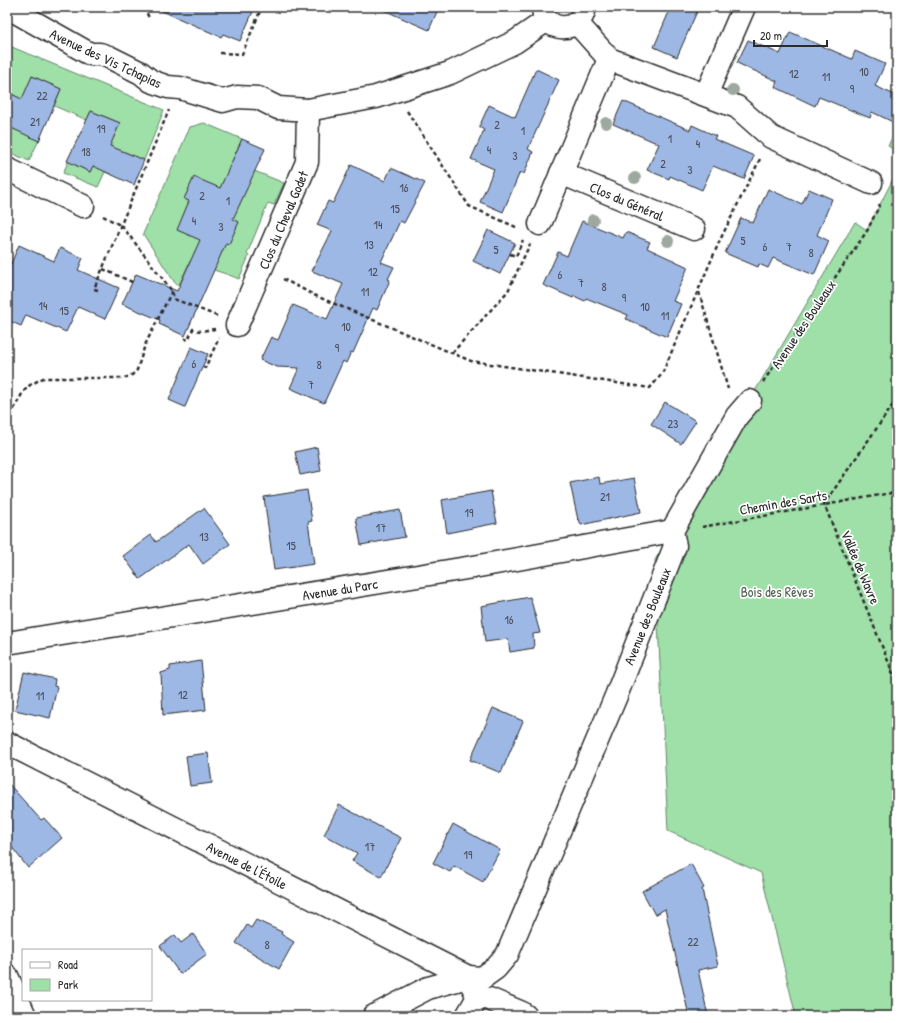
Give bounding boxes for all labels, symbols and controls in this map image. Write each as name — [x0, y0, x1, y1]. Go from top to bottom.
scale bar — [754, 22, 827, 48]
street label: Avenue des Vis Tchapias — [47, 24, 165, 93]
text: 20 m — [760, 27, 782, 44]
house number: 10 — [859, 63, 869, 80]
house number: 12 — [789, 65, 799, 82]
house number: 11 — [822, 68, 830, 85]
house number: 9 — [850, 80, 855, 97]
house number: 22 — [36, 87, 48, 104]
house number: 21 — [30, 113, 40, 130]
house number: 2 — [494, 116, 500, 133]
house number: 19 — [97, 120, 106, 137]
house number: 1 — [521, 122, 525, 139]
house number: 1 — [668, 130, 672, 147]
house number: 4 — [696, 135, 701, 152]
house number: 4 — [487, 141, 492, 158]
house number: 18 — [81, 143, 91, 160]
house number: 3 — [512, 147, 518, 164]
house number: 2 — [660, 155, 666, 172]
house number: 3 — [687, 161, 693, 178]
street label: Clos du Cheval Godet — [254, 168, 312, 272]
street label: Clos du Général — [587, 177, 667, 225]
house number: 16 — [399, 179, 409, 196]
house number: 2 — [199, 187, 205, 204]
house number: 1 — [226, 192, 230, 209]
house number: 15 — [390, 200, 400, 217]
house number: 4 — [192, 212, 197, 229]
house number: 14 — [374, 216, 383, 233]
house number: 3 — [218, 218, 224, 235]
house number: 5 — [740, 232, 746, 249]
house number: 13 — [364, 236, 374, 253]
house number: 6 — [763, 238, 768, 255]
house number: 7 — [786, 238, 792, 255]
house number: 5 — [493, 241, 499, 258]
house number: 8 — [808, 244, 814, 261]
house number: 12 — [368, 263, 378, 280]
house number: 6 — [558, 266, 563, 283]
house number: 7 — [578, 274, 584, 291]
street label: Avenue des Bouleaux — [766, 276, 840, 372]
house number: 8 — [601, 278, 607, 295]
house number: 11 — [361, 283, 369, 300]
house number: 9 — [622, 289, 627, 306]
house number: 14 — [39, 297, 48, 314]
house number: 10 — [640, 298, 650, 315]
house number: 15 — [59, 302, 69, 319]
house number: 11 — [661, 307, 669, 324]
house number: 10 — [341, 318, 351, 335]
house number: 9 — [335, 339, 340, 356]
house number: 6 — [192, 355, 197, 372]
house number: 8 — [316, 356, 322, 373]
house number: 7 — [308, 376, 314, 393]
house number: 23 — [668, 415, 679, 432]
street label: Chemin des Sarts — [738, 485, 828, 519]
house number: 21 — [600, 488, 610, 505]
house number: 19 — [465, 504, 474, 521]
house number: 17 — [376, 519, 386, 536]
street label: Vallée de Wavre — [837, 527, 885, 607]
house number: 13 — [199, 528, 209, 545]
house number: 15 — [286, 537, 296, 554]
street label: Avenue des Bouleaux — [619, 565, 675, 667]
street label: Avenue du Parc — [301, 574, 380, 604]
park label: Bois des Rêves — [741, 582, 813, 601]
house number: 16 — [504, 611, 514, 628]
house number: 12 — [178, 686, 188, 703]
house number: 11 — [36, 687, 44, 704]
street label: Avenue de l'Étoile — [203, 837, 291, 894]
house number: 17 — [365, 838, 375, 855]
house number: 19 — [464, 846, 473, 863]
house number: 22 — [687, 933, 699, 950]
house number: 8 — [264, 936, 270, 953]
legend — [22, 949, 152, 1001]
text: Road — [58, 956, 78, 973]
text: Park — [58, 976, 78, 993]

